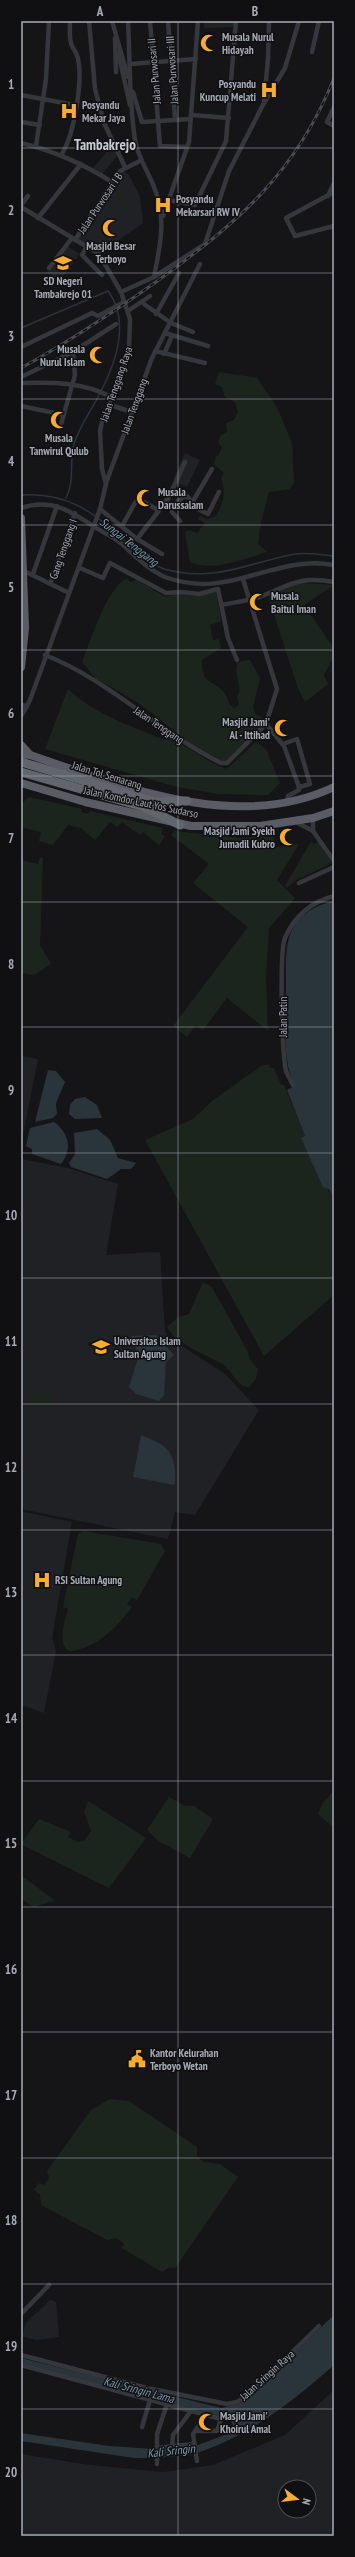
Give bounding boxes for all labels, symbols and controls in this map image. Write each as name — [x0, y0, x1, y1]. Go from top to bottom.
text: A — [96, 3, 104, 20]
text: B — [252, 3, 258, 20]
place label: Musala Nurul Hidayah — [222, 30, 274, 57]
mosque icon: Musala Nurul Hidayah — [199, 33, 219, 53]
street label: Jalan Purwosari III — [163, 35, 181, 106]
street label: Jalan Purwosari II — [144, 38, 164, 105]
text: 1 — [8, 76, 14, 93]
place label: Posyandu Kuncup Melati — [200, 77, 257, 104]
hospital icon: Posyandu Kuncup Melati — [259, 80, 279, 100]
place label: Posyandu Mekar Jaya — [82, 98, 126, 125]
hospital icon: Posyandu Mekar Jaya — [59, 101, 79, 121]
district label: Tambakrejo — [74, 135, 136, 154]
street label: Jalan Purwosari I B — [74, 170, 126, 237]
place label: Posyandu Mekarsari RW IV — [176, 192, 240, 219]
hospital icon: Posyandu Mekarsari RW IV — [153, 195, 173, 215]
text: 2 — [8, 202, 14, 219]
mosque icon: Masjid Besar Terboyo — [101, 218, 121, 238]
place label: Masjid Besar Terboyo — [86, 239, 137, 266]
school or university icon: SD Negeri Tambakrejo 01 — [53, 253, 73, 273]
place label: SD Negeri Tambakrejo 01 — [34, 274, 92, 301]
text: 3 — [8, 328, 14, 345]
place label: Musala Nurul Islam — [40, 342, 85, 369]
mosque icon: Musala Nurul Islam — [88, 345, 108, 365]
street label: Jalan Tenggang Raya — [97, 345, 135, 423]
street label: Jalan Tenggang — [118, 377, 150, 435]
mosque icon: Musala Tanwirul Qulub — [49, 410, 69, 430]
place label: Musala Tanwirul Qulub — [29, 431, 89, 458]
text: 4 — [8, 453, 15, 470]
place label: Musala Darussalam — [158, 485, 203, 512]
mosque icon: Musala Darussalam — [135, 488, 155, 508]
water label: Sungai Tenggang — [97, 514, 162, 570]
street label: Gang Tenggang I — [46, 517, 80, 581]
text: 5 — [8, 579, 14, 596]
place label: Musala Baitul Iman — [271, 589, 316, 616]
mosque icon: Musala Baitul Iman — [248, 592, 268, 612]
street label: Jalan Tenggang — [130, 703, 187, 747]
text: 6 — [8, 705, 14, 722]
place label: Masjid Jami' Al - Ittihad — [222, 715, 270, 742]
mosque icon: Masjid Jami' Al - Ittihad — [273, 718, 293, 738]
street label: Jalan Tol Semarang — [70, 757, 144, 792]
street label: Jalan Komdor Laut Yos Sudarso — [81, 783, 200, 821]
place label: Masjid Jami Syekh Jumadil Kubro — [204, 824, 275, 851]
mosque icon: Masjid Jami Syekh Jumadil Kubro — [278, 827, 298, 847]
text: 7 — [8, 830, 14, 847]
text: 8 — [8, 956, 14, 973]
street label: Jalan Patin — [276, 997, 290, 1038]
text: 9 — [8, 1082, 14, 1099]
text: 10 — [5, 1207, 17, 1224]
text: 11 — [5, 1333, 17, 1350]
place label: Universitas Islam Sultan Agung — [114, 1334, 180, 1361]
school or university icon: Universitas Islam Sultan Agung — [91, 1337, 111, 1357]
text: 12 — [5, 1459, 17, 1476]
hospital icon: RSI Sultan Agung — [32, 1570, 52, 1590]
place label: RSI Sultan Agung — [55, 1573, 122, 1587]
text: 13 — [5, 1584, 17, 1601]
text: 14 — [5, 1710, 18, 1727]
text: 15 — [5, 1835, 17, 1852]
text: 16 — [5, 1961, 17, 1978]
place label: Kantor Kelurahan Terboyo Wetan — [150, 2046, 218, 2073]
public building icon: Kantor Kelurahan Terboyo Wetan — [127, 2049, 147, 2069]
text: 17 — [5, 2087, 17, 2104]
text: 18 — [5, 2212, 17, 2229]
text: 19 — [5, 2338, 17, 2355]
street label: Jalan Sringin Raya — [236, 2347, 297, 2404]
water label: Kali Sringin Lama — [102, 2373, 177, 2406]
place label: Masjid Jami' Khoirul Amal — [220, 2409, 271, 2436]
mosque icon: Masjid Jami' Khoirul Amal — [197, 2412, 217, 2432]
water label: Kali Sringin — [146, 2440, 196, 2460]
text: 20 — [5, 2464, 17, 2481]
north arrow — [277, 2479, 317, 2519]
text: N — [299, 2497, 314, 2506]

